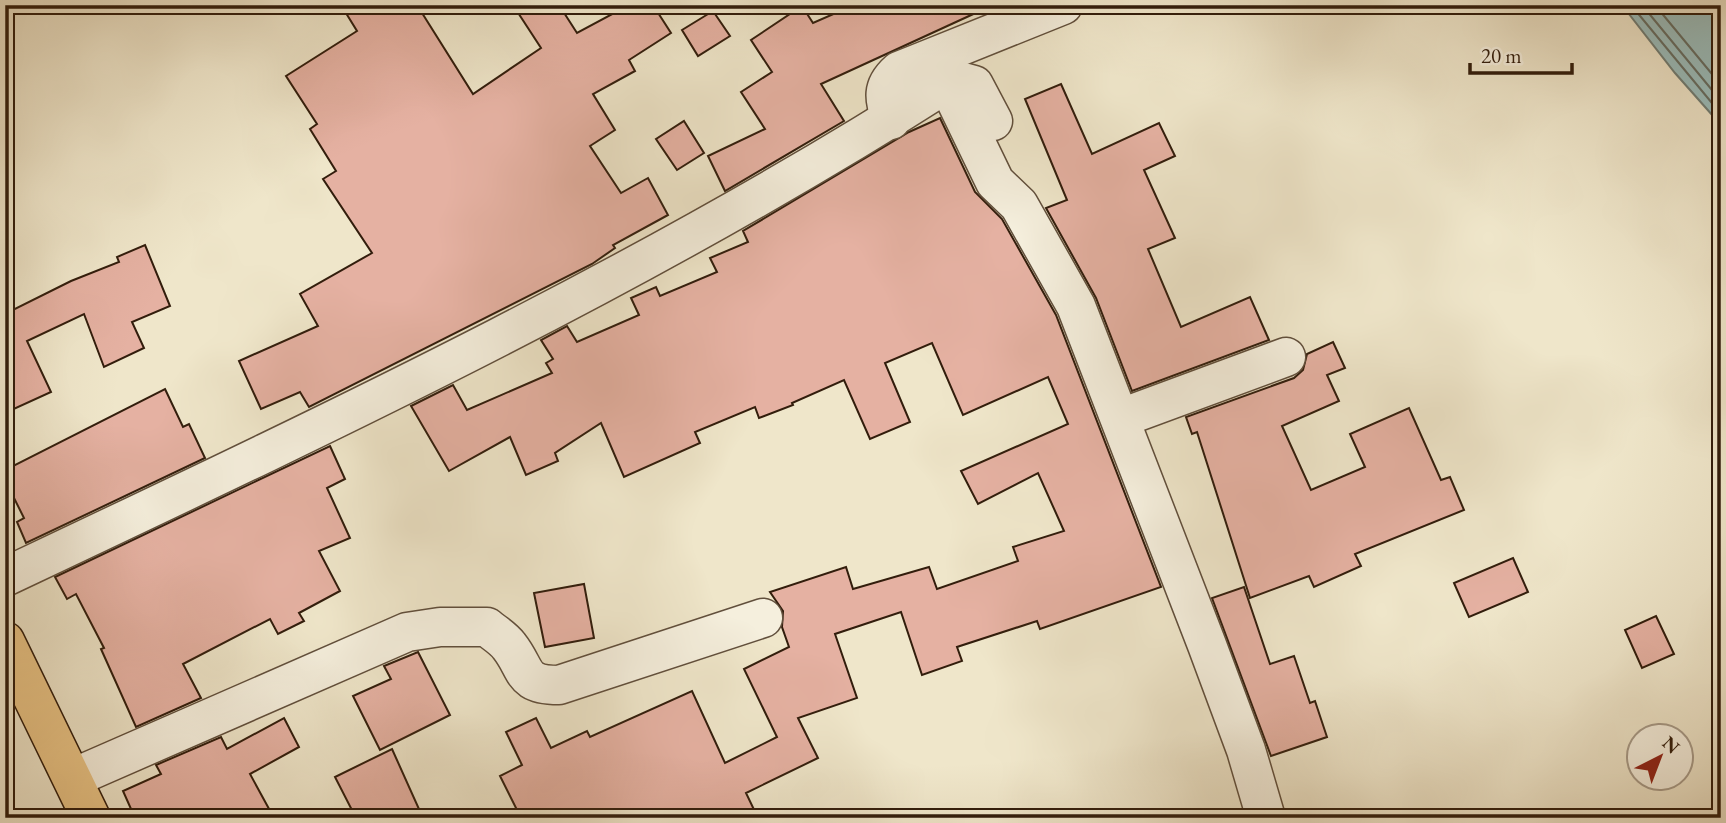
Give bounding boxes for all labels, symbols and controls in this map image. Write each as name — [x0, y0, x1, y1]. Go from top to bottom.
scale bar — [1470, 32, 1572, 76]
text: 20 m — [1481, 42, 1522, 69]
north arrow — [1624, 722, 1694, 792]
text: N — [1657, 730, 1686, 760]

